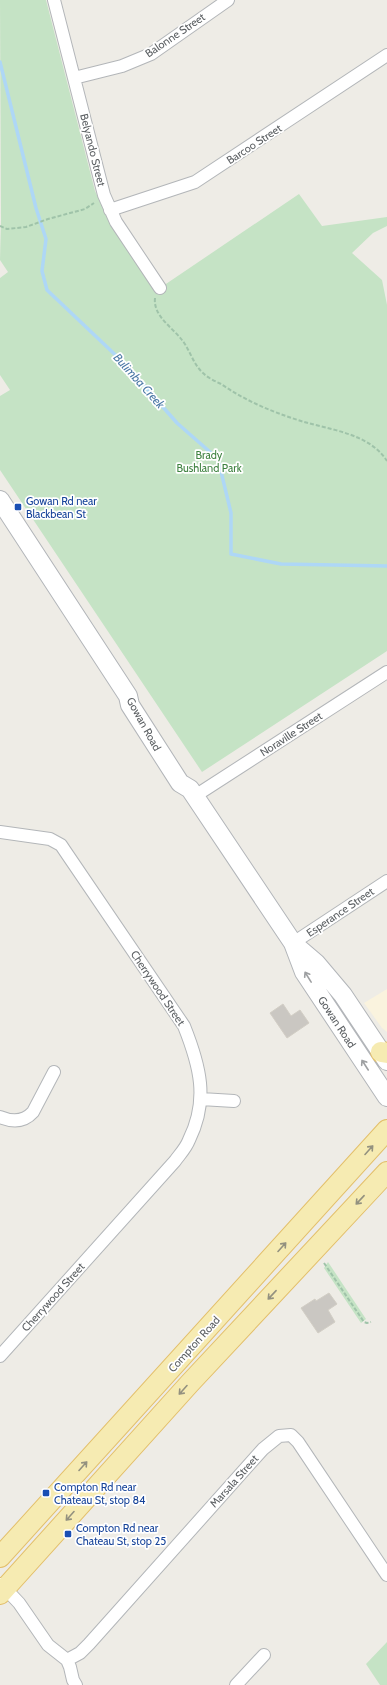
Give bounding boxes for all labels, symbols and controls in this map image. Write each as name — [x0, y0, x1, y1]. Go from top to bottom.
street label: Balonne Street — [142, 10, 208, 60]
street label: Belyando Street — [77, 112, 109, 188]
street label: Barcoo Street — [224, 121, 284, 167]
water label: Bulimba Creek — [111, 350, 169, 412]
park label: Brady Bushland Park — [176, 448, 242, 475]
place label: Gowan Rd near Blackbean St — [26, 494, 97, 521]
marker: Gowan Rd near Blackbean St — [13, 502, 23, 512]
street label: Gowan Road — [124, 695, 164, 753]
street label: Noraville Street — [257, 709, 325, 759]
street label: Esperance Street — [304, 884, 377, 940]
street label: Cherrywood Street — [128, 948, 189, 1029]
one-way arrow — [303, 971, 311, 983]
street label: Gowan Road — [315, 993, 359, 1051]
one-way arrow — [361, 1059, 369, 1071]
one-way arrow — [365, 1145, 374, 1155]
one-way arrow — [356, 1195, 365, 1205]
one-way arrow — [278, 1241, 287, 1252]
street label: Cherrywood Street — [18, 1259, 88, 1334]
one-way arrow — [267, 1290, 277, 1300]
street label: Compton Road — [165, 1313, 223, 1375]
one-way arrow — [179, 1385, 188, 1396]
street label: Marsala Street — [207, 1452, 262, 1510]
one-way arrow — [79, 1461, 88, 1472]
place label: Compton Rd near Chateau St, stop 84 — [54, 1480, 146, 1507]
marker: Compton Rd near Chateau St, stop 84 — [41, 1488, 51, 1498]
one-way arrow — [66, 1511, 75, 1521]
place label: Compton Rd near Chateau St, stop 25 — [76, 1521, 166, 1548]
marker: Compton Rd near Chateau St, stop 25 — [63, 1529, 73, 1539]

